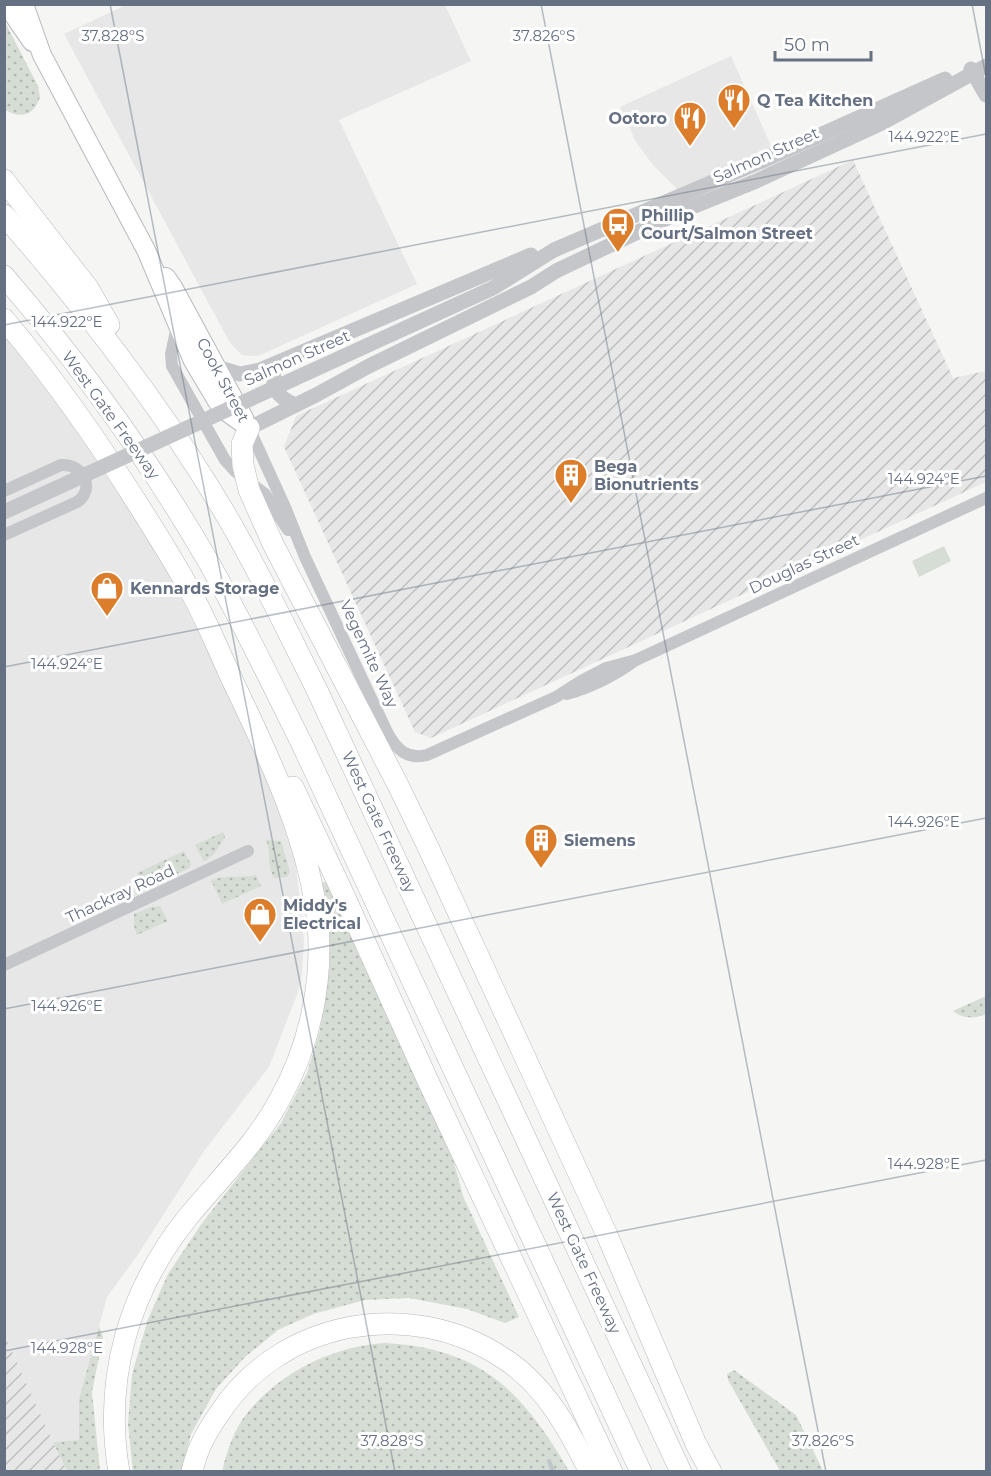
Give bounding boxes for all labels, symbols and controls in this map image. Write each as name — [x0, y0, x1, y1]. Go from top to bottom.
scale bar — [775, 24, 871, 62]
text: 37.828°S — [81, 26, 145, 45]
text: 37.826°S — [513, 26, 575, 45]
text: 50 m — [784, 34, 830, 56]
restaurant icon: Q Tea Kitchen — [716, 82, 752, 129]
place label: Q Tea Kitchen — [757, 91, 873, 110]
restaurant icon: Ootoro — [672, 100, 708, 147]
place label: Ootoro — [609, 109, 667, 128]
street label: Salmon Street — [710, 123, 822, 187]
text: 144.922°E — [888, 127, 960, 146]
bus stop icon: Phillip Court/Salmon Street — [600, 206, 636, 253]
place label: Phillip Court/Salmon Street — [641, 206, 813, 243]
text: 144.922°E — [31, 312, 103, 331]
street label: Salmon Street — [241, 326, 353, 390]
street label: Cook Street — [193, 334, 253, 426]
street label: West Gate Freeway — [58, 347, 164, 483]
building icon: Bega Bionutrients — [553, 457, 589, 504]
place label: Bega Bionutrients — [594, 457, 699, 494]
text: 144.924°E — [888, 469, 960, 488]
street label: Douglas Street — [746, 530, 862, 598]
shop icon: Kennards Storage — [89, 570, 125, 617]
place label: Kennards Storage — [130, 579, 279, 598]
street label: Vegemite Way — [336, 597, 402, 711]
text: 144.924°E — [31, 654, 103, 673]
street label: West Gate Freeway — [338, 748, 420, 896]
text: 144.926°E — [888, 812, 960, 831]
building icon: Siemens — [523, 822, 559, 869]
place label: Siemens — [564, 831, 636, 850]
street label: Thackray Road — [63, 861, 177, 927]
shop icon: Middy's Electrical — [242, 896, 278, 943]
place label: Middy's Electrical — [283, 896, 361, 933]
text: 144.926°E — [31, 996, 103, 1015]
text: 144.928°E — [888, 1154, 960, 1173]
street label: West Gate Freeway — [543, 1189, 625, 1337]
text: 144.928°E — [31, 1338, 103, 1357]
text: 37.828°S — [360, 1431, 424, 1450]
text: 37.826°S — [792, 1431, 854, 1450]

